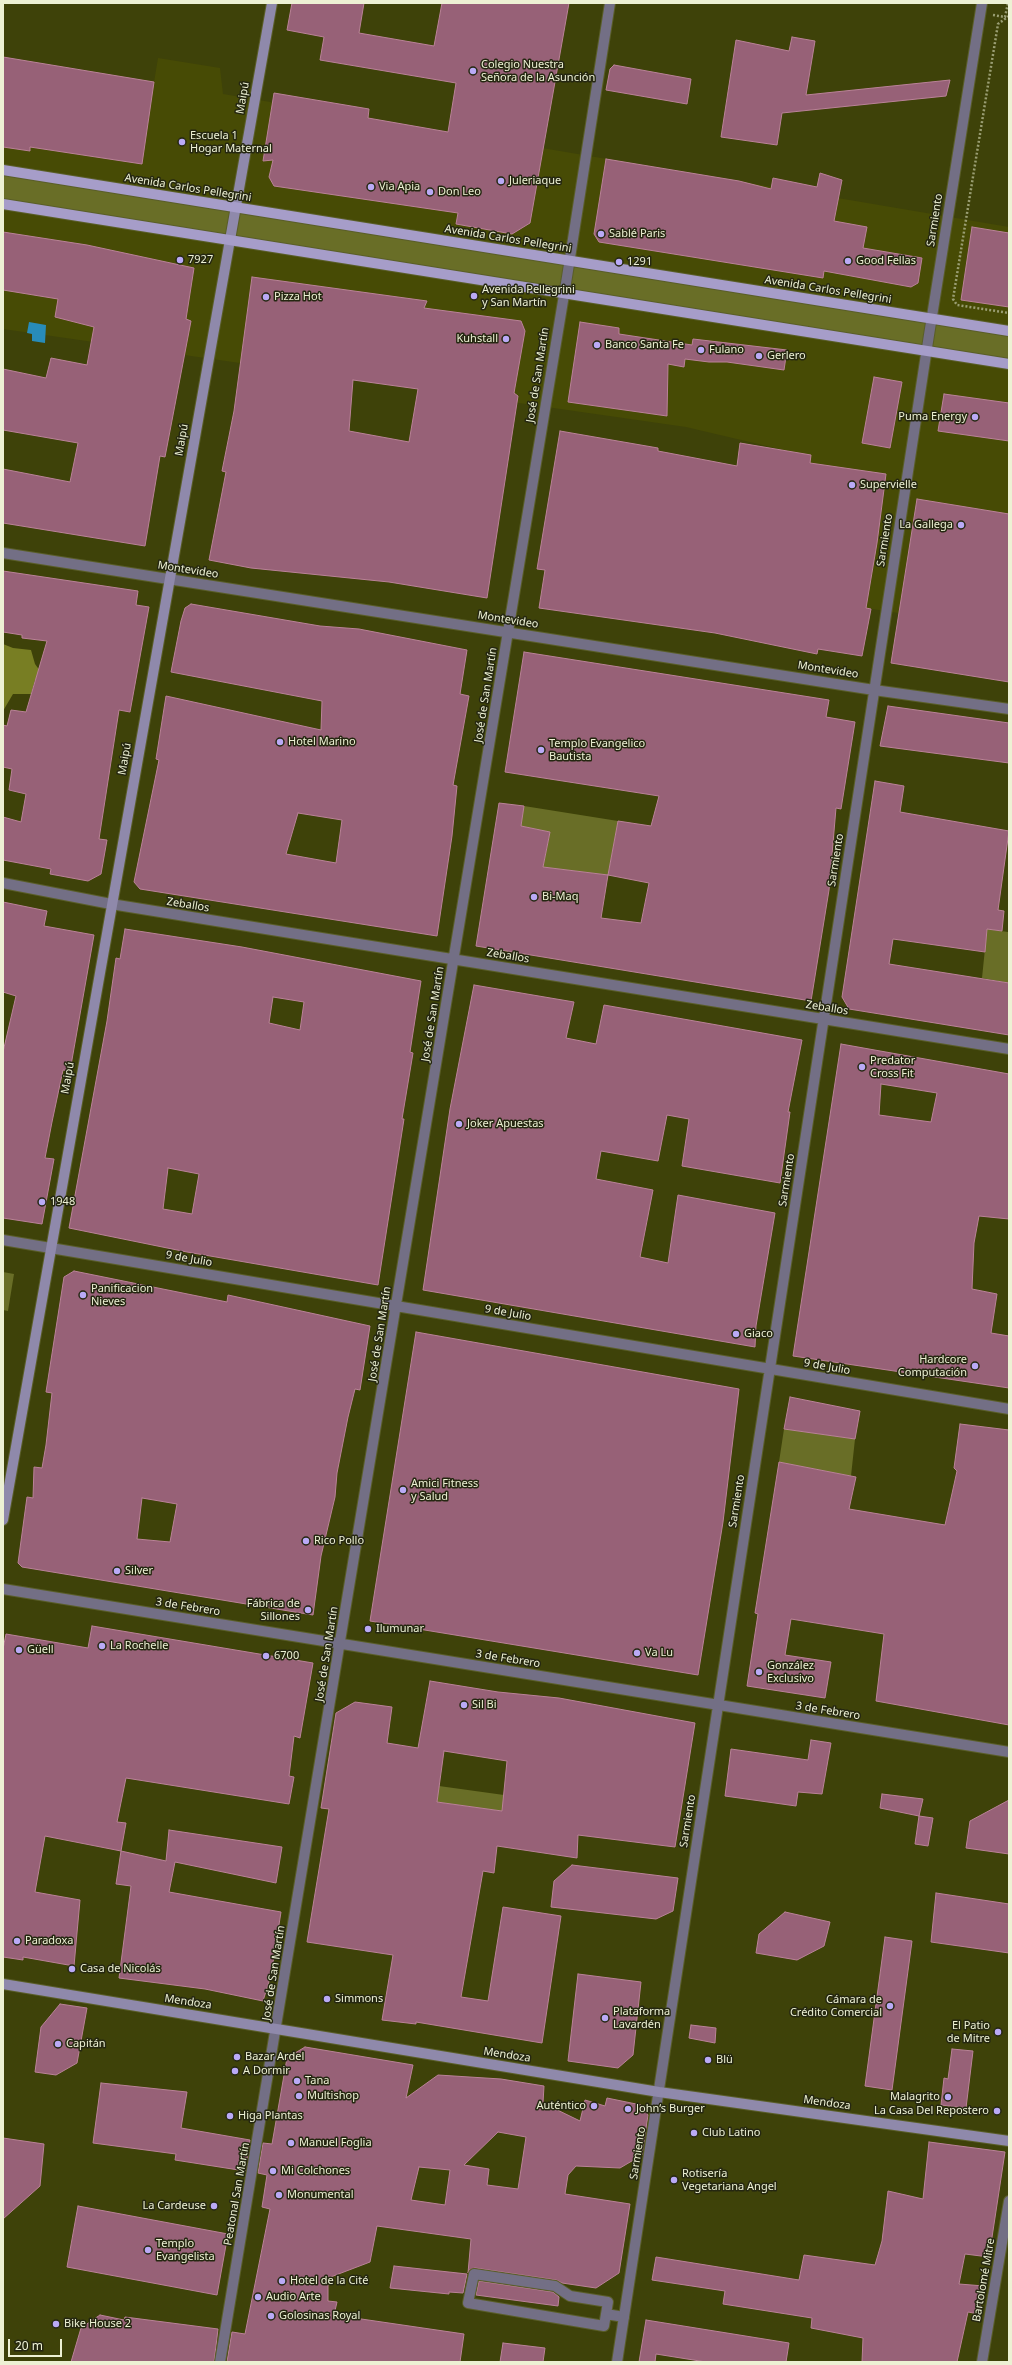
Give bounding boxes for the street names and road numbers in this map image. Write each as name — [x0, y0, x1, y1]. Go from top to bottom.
street label: Maipú — [234, 81, 252, 115]
street label: Avenida Carlos Pellegrini — [124, 171, 252, 205]
street label: Sarmiento — [924, 193, 946, 247]
street label: Avenida Carlos Pellegrini — [444, 222, 572, 256]
street label: Avenida Carlos Pellegrini — [764, 273, 892, 307]
street label: José de San Martín — [524, 327, 552, 423]
street label: Maipú — [173, 423, 191, 457]
street label: Sarmiento — [874, 513, 896, 567]
street label: Montevideo — [157, 559, 219, 581]
street label: Montevideo — [477, 609, 539, 631]
street label: José de San Martín — [472, 647, 500, 743]
street label: Montevideo — [797, 659, 859, 681]
street label: Maipú — [116, 742, 134, 776]
street label: Sarmiento — [825, 833, 847, 887]
street label: Zeballos — [166, 895, 210, 915]
street label: Zeballos — [486, 946, 530, 966]
street label: José de San Martín — [419, 966, 447, 1062]
street label: Zeballos — [805, 998, 849, 1018]
street label: Maipú — [59, 1061, 77, 1095]
street label: Sarmiento — [776, 1153, 798, 1207]
street label: 9 de Julio — [165, 1248, 213, 1270]
street label: José de San Martín — [366, 1286, 394, 1382]
street label: 9 de Julio — [484, 1302, 532, 1324]
street label: 9 de Julio — [803, 1356, 851, 1378]
street label: Sarmiento — [726, 1474, 748, 1528]
street label: 3 de Febrero — [155, 1595, 221, 1619]
street label: José de San Martín — [313, 1606, 341, 1702]
street label: 3 de Febrero — [475, 1647, 541, 1671]
street label: 3 de Febrero — [795, 1699, 861, 1723]
street label: Sarmiento — [677, 1794, 699, 1848]
street label: José de San Martín — [260, 1925, 288, 2021]
street label: Mendoza — [163, 1992, 213, 2012]
street label: Mendoza — [482, 2045, 532, 2065]
street label: Mendoza — [802, 2093, 852, 2113]
street label: Sarmiento — [627, 2126, 649, 2180]
street label: Peatonal San Martín — [221, 2141, 253, 2247]
street label: Bartolomé Mitre — [970, 2237, 998, 2323]

